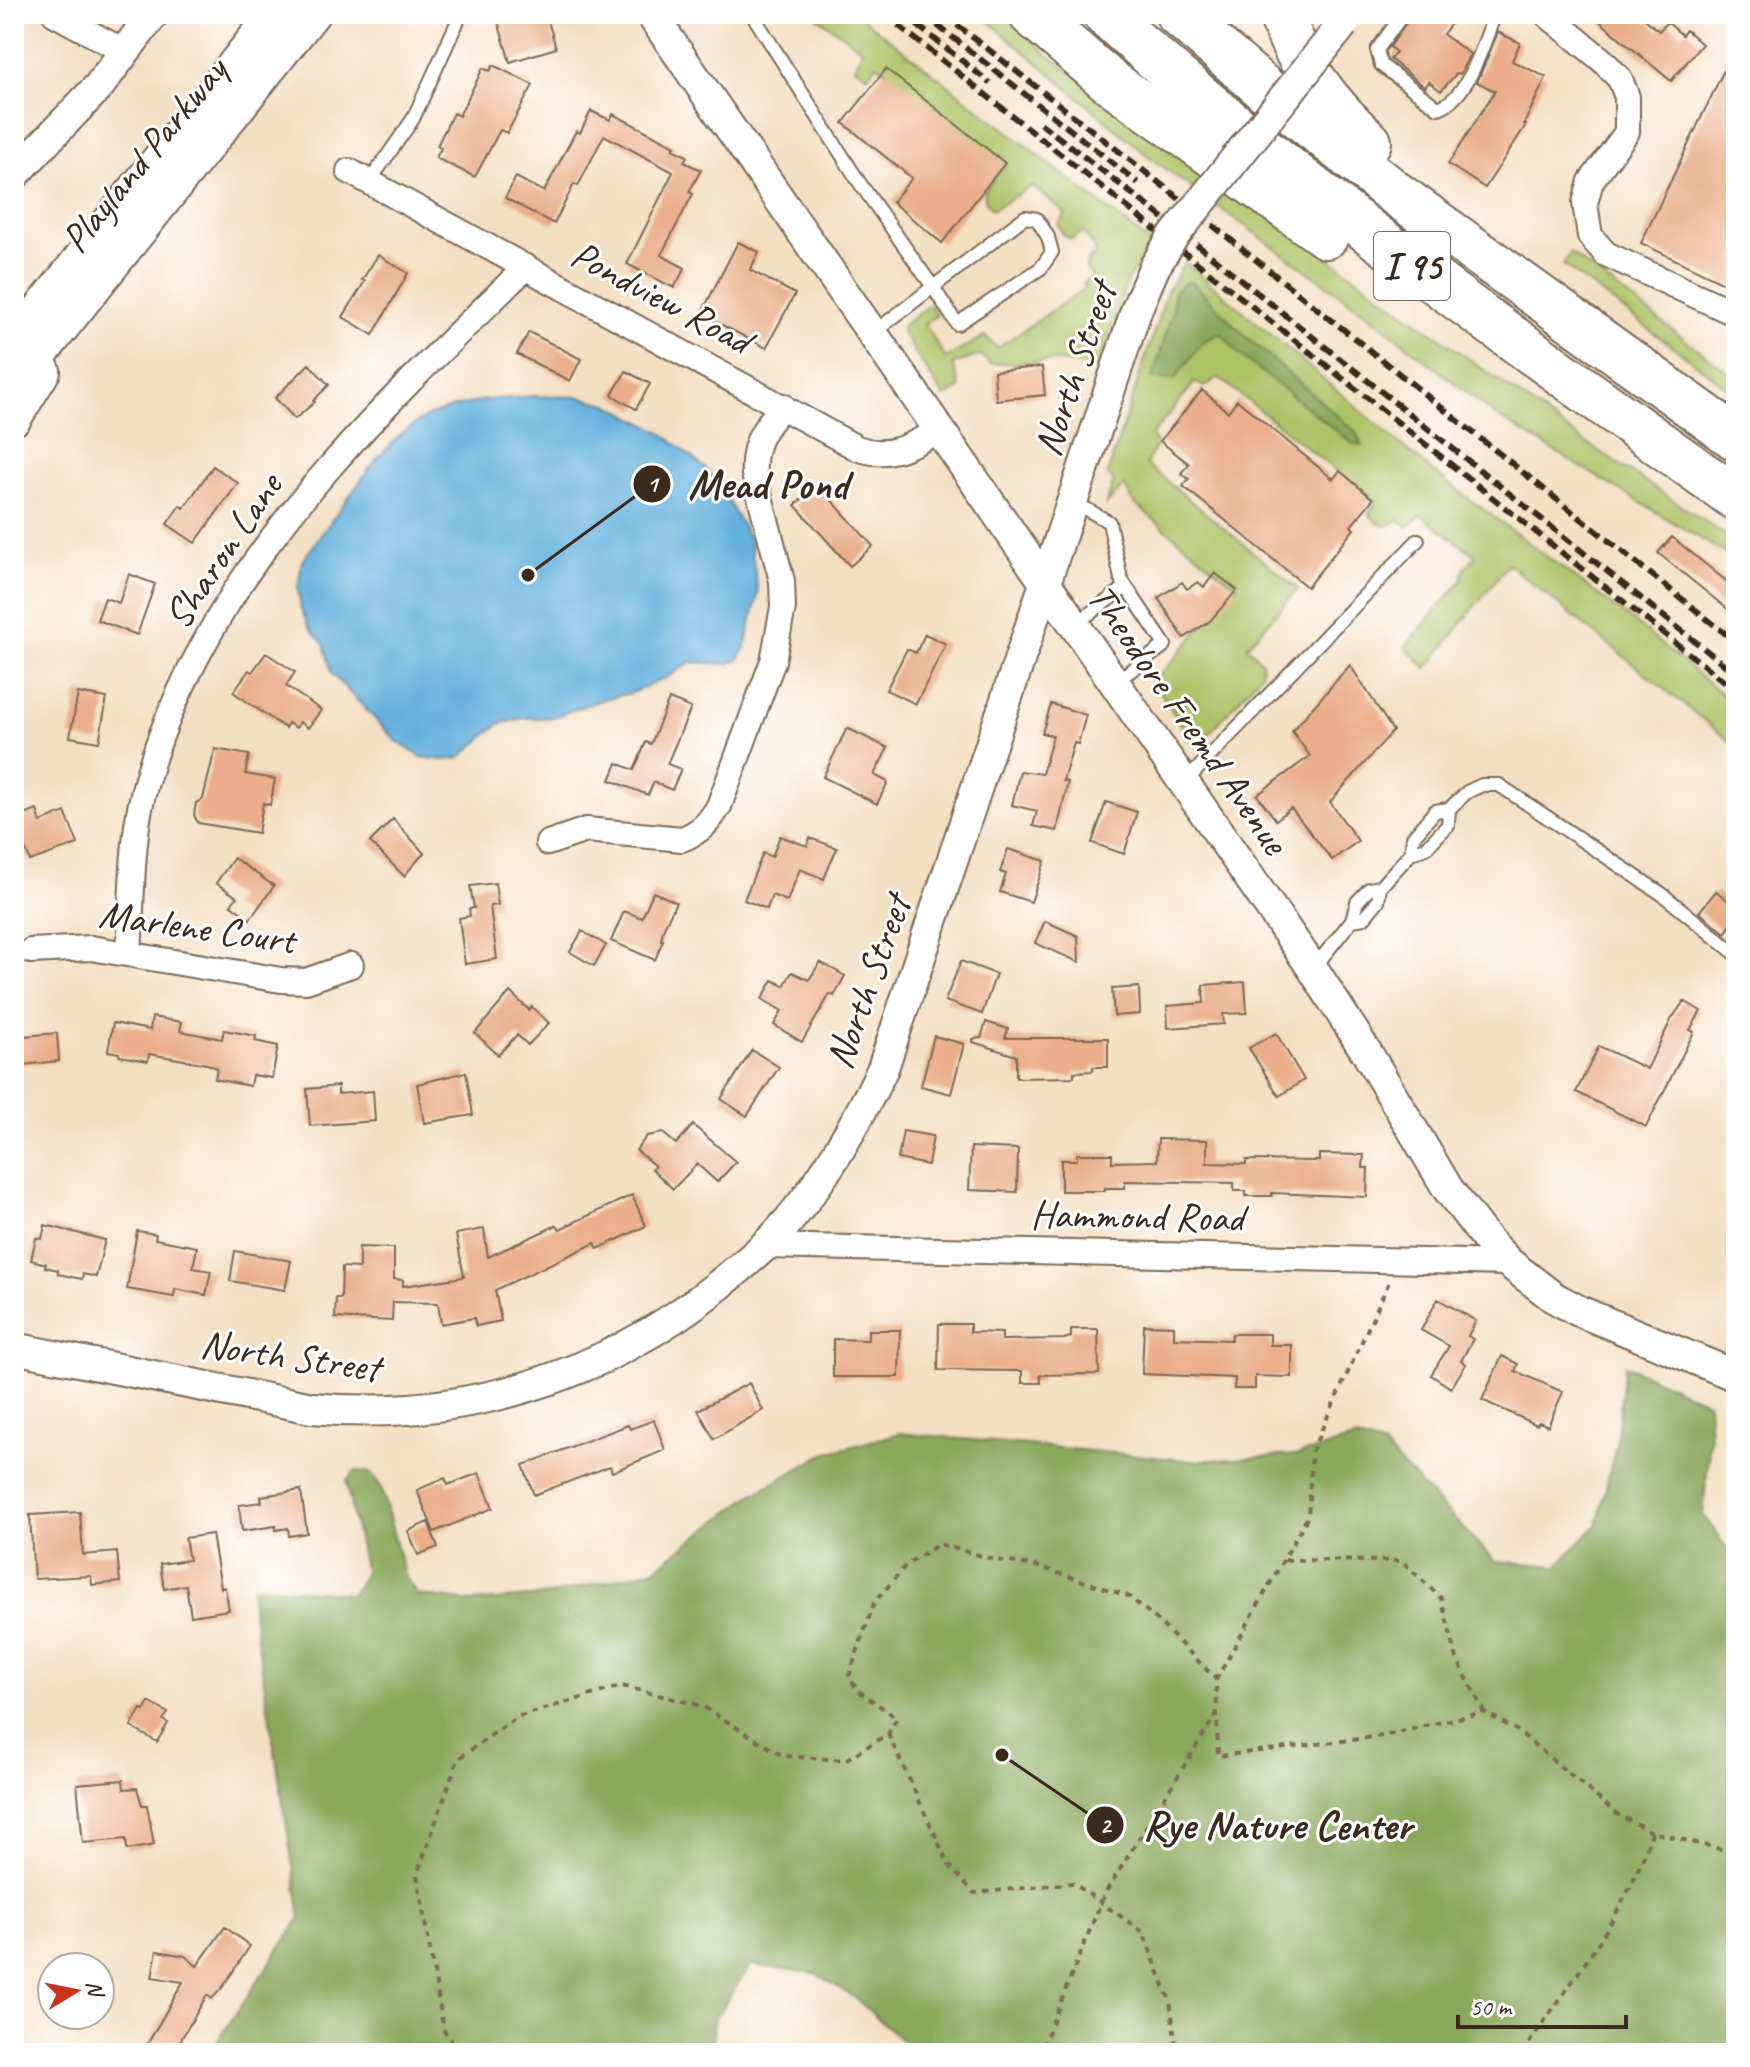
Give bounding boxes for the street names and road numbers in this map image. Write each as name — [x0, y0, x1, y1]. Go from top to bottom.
street label: Playland Parkway — [50, 44, 240, 263]
street label: Pondview Road — [563, 229, 765, 368]
road number: I 95 — [1374, 232, 1450, 300]
street label: North Street — [1022, 270, 1130, 462]
street label: Sharon Lane — [153, 461, 295, 638]
street label: Theodore Fremd Avenue — [1076, 574, 1302, 866]
street label: North Street — [814, 884, 924, 1075]
street label: Marlene Court — [96, 889, 302, 966]
street label: Hammond Road — [1030, 1189, 1250, 1243]
street label: North Street — [197, 1319, 388, 1394]

